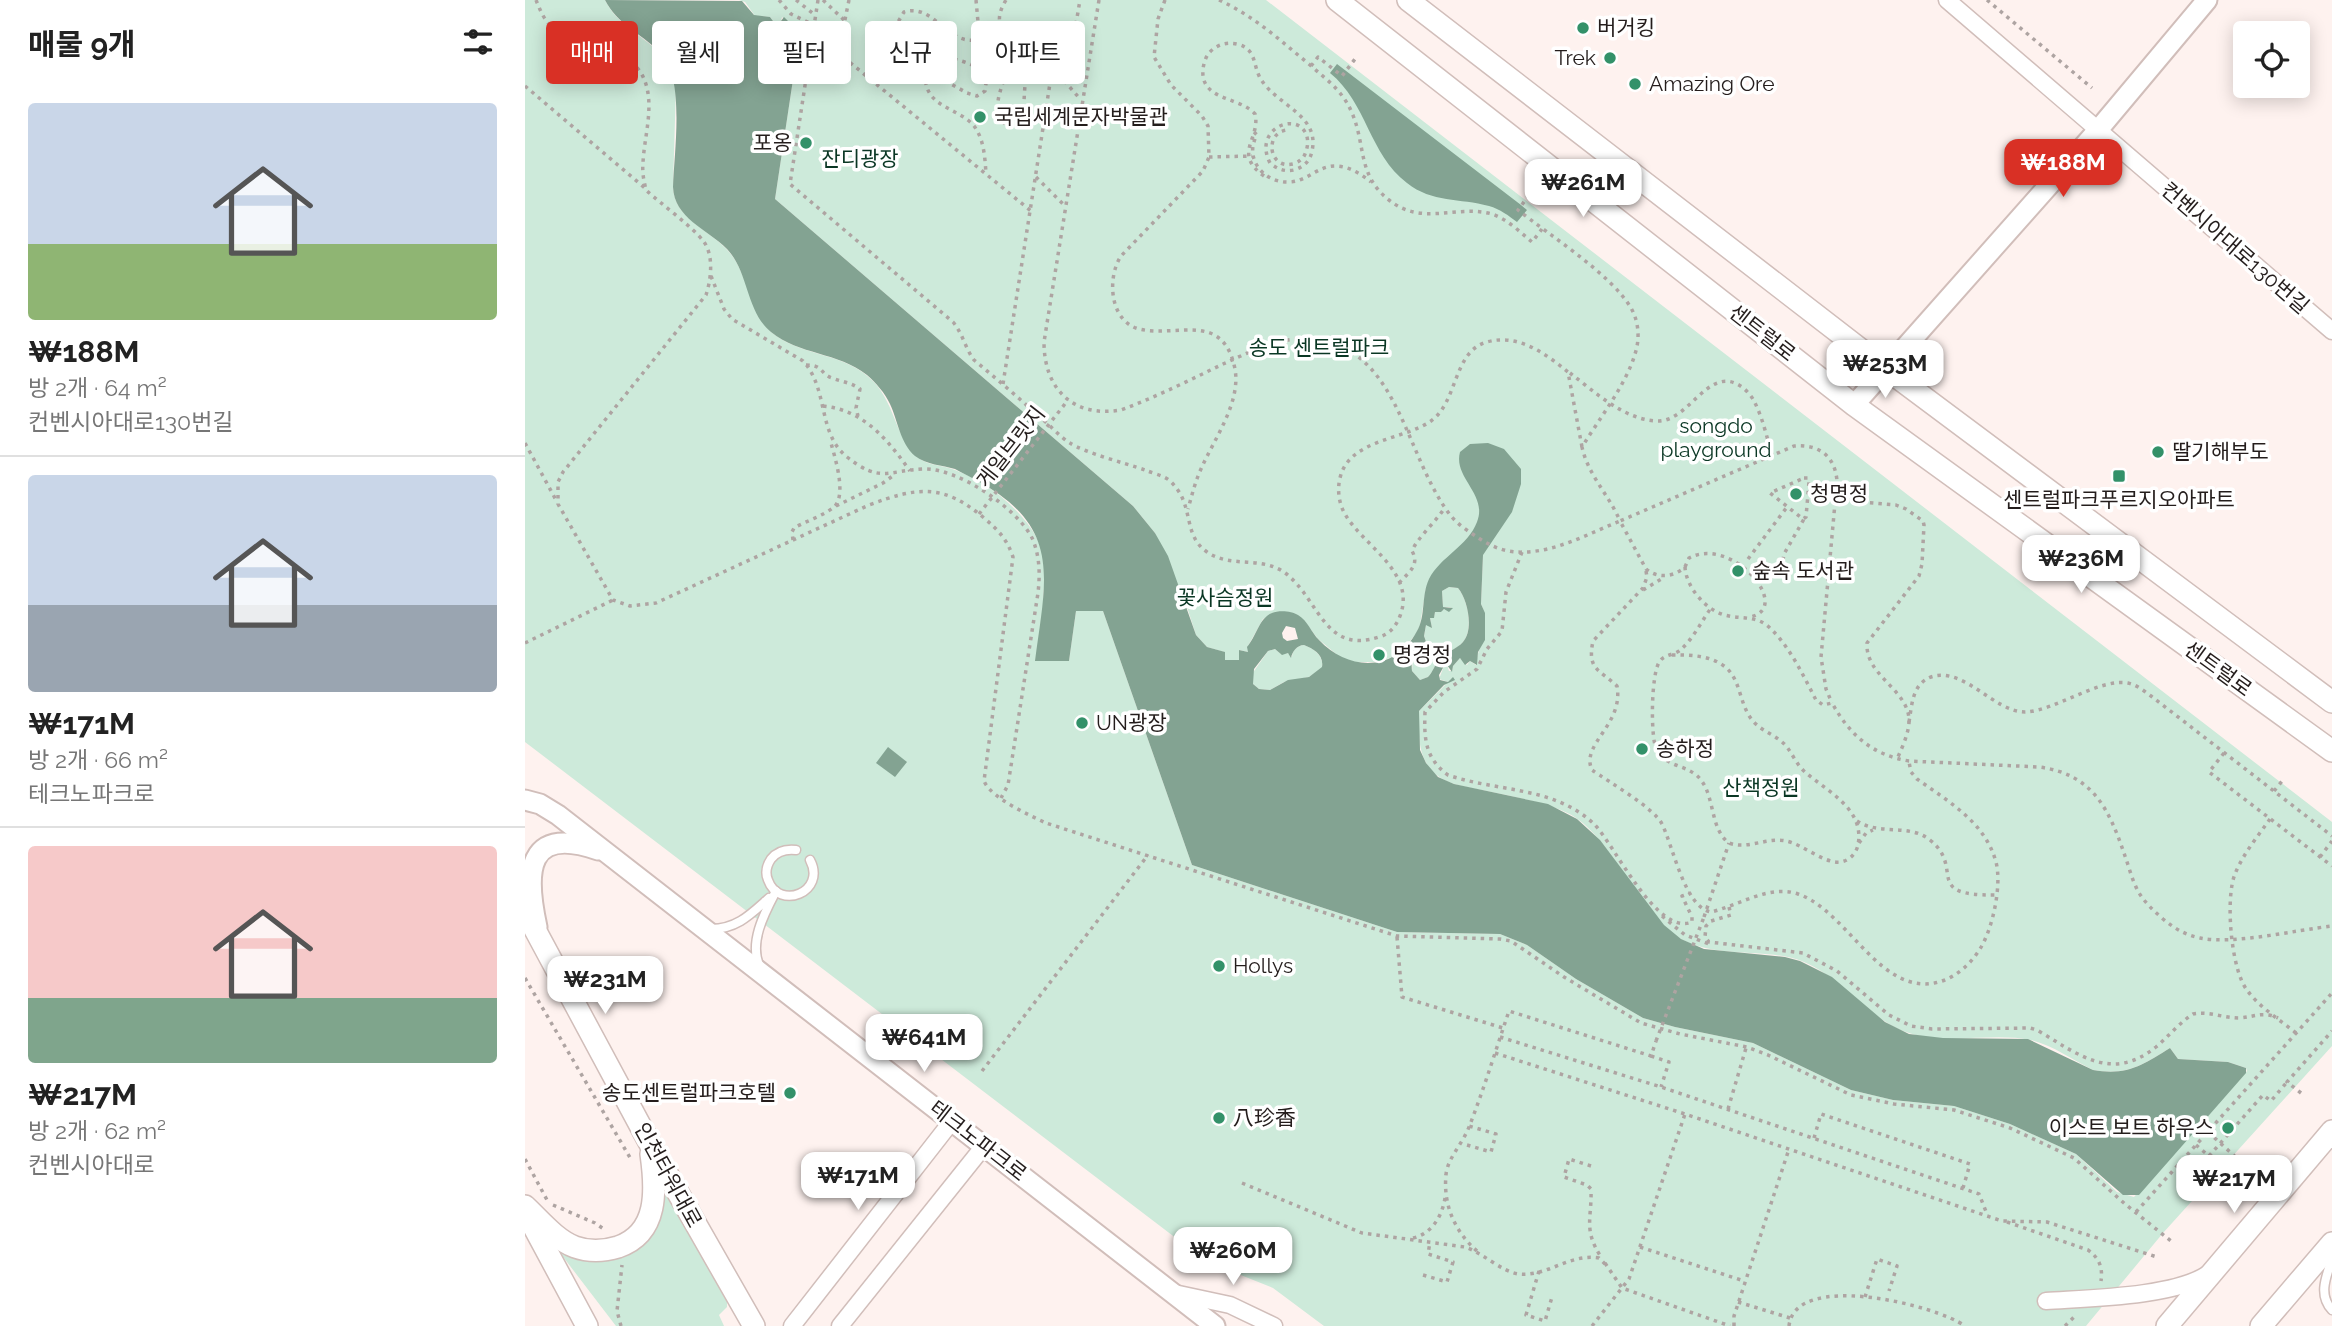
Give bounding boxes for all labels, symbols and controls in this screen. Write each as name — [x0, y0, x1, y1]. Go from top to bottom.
place label: 버거킹 — [1597, 15, 1655, 40]
marker: 버거킹 — [1575, 20, 1591, 36]
chip: 매매 — [546, 21, 638, 84]
chip: 월세 — [652, 21, 744, 84]
chip: 필터 — [758, 21, 851, 84]
chip: 신규 — [865, 21, 957, 84]
chip: 아파트 — [971, 21, 1085, 84]
map controls — [2233, 21, 2310, 98]
button: locate — [2233, 21, 2310, 98]
icon: filters — [459, 23, 497, 61]
text: 매물 9개 — [28, 27, 136, 62]
place label: Trek — [1555, 45, 1596, 70]
marker: Trek — [1602, 50, 1618, 66]
place label: Amazing Ore — [1649, 71, 1774, 96]
marker: Amazing Ore — [1627, 76, 1643, 92]
place label: 국립세계문자박물관 — [994, 104, 1168, 129]
marker: 국립세계문자박물관 — [972, 109, 988, 125]
place label: 포옹 — [753, 130, 792, 155]
marker: 포옹 — [798, 135, 814, 151]
pin: ₩188M — [2014, 140, 2112, 199]
park label: 잔디광장 — [821, 146, 899, 171]
icon: home — [200, 148, 326, 274]
text: ₩188M — [2020, 148, 2106, 175]
pin: ₩261M — [1534, 160, 1632, 219]
text: ₩261M — [1541, 168, 1625, 195]
street label: 컨벤시아대로130번길 — [2156, 177, 2314, 319]
street label: 센트럴로 — [1724, 299, 1800, 366]
text: ₩188M — [28, 334, 140, 369]
park label: 송도 센트럴파크 — [1249, 335, 1389, 360]
pin: ₩253M — [1836, 340, 1934, 400]
text: ₩253M — [1843, 349, 1927, 376]
text: 방 2개 · 64 m² — [28, 374, 167, 401]
street label: 게일브릿지 — [971, 401, 1050, 492]
text: 컨벤시아대로130번길 — [28, 408, 233, 435]
park label: songdo playground — [1660, 413, 1772, 462]
place label: 딸기해부도 — [2172, 439, 2269, 464]
marker: 딸기해부도 — [2150, 444, 2166, 460]
marker: 센트럴파크푸르지오아파트 — [2111, 468, 2127, 484]
place label: 청명정 — [1810, 481, 1868, 506]
marker: 청명정 — [1788, 486, 1804, 502]
place label: 센트럴파크푸르지오아파트 — [2003, 487, 2235, 512]
icon: home — [200, 520, 326, 646]
pin: ₩236M — [2032, 536, 2130, 595]
text: ₩236M — [2038, 544, 2124, 571]
place label: 숲속 도서관 — [1752, 558, 1854, 583]
marker: 숲속 도서관 — [1730, 563, 1746, 579]
park label: 꽃사슴정원 — [1177, 585, 1273, 610]
street label: 센트럴로 — [2180, 636, 2257, 701]
place label: 명경정 — [1393, 642, 1451, 667]
marker: 명경정 — [1371, 647, 1387, 663]
text: ₩171M — [28, 706, 135, 741]
place label: UN광장 — [1096, 710, 1167, 735]
marker: UN광장 — [1074, 715, 1090, 731]
place label: 송하정 — [1656, 736, 1714, 761]
marker: 송하정 — [1634, 741, 1650, 757]
text: 방 2개 · 66 m² — [28, 746, 168, 773]
park label: 산책정원 — [1722, 775, 1800, 800]
text: 테크노파크로 — [28, 780, 155, 807]
icon: home — [200, 891, 326, 1017]
place label: Hollys — [1233, 953, 1293, 978]
pin: ₩231M — [556, 956, 654, 1016]
marker: Hollys — [1211, 958, 1227, 974]
text: ₩231M — [563, 965, 647, 992]
pin: ₩641M — [875, 1014, 973, 1074]
text: ₩641M — [882, 1023, 966, 1050]
text: ₩217M — [28, 1077, 137, 1112]
place label: 송도센트럴파크호텔 — [602, 1080, 776, 1105]
marker: 송도센트럴파크호텔 — [782, 1085, 798, 1101]
street label: 테크노파크로 — [925, 1095, 1032, 1186]
place label: 八珍香 — [1233, 1105, 1296, 1130]
marker: 八珍香 — [1211, 1110, 1227, 1126]
place label: 이스트 보트 하우스 — [2049, 1115, 2214, 1140]
text: 방 2개 · 62 m² — [28, 1117, 166, 1144]
street label: 인천타워대로 — [629, 1118, 707, 1232]
marker: 이스트 보트 하우스 — [2220, 1120, 2236, 1136]
text: 컨벤시아대로 — [28, 1151, 155, 1178]
pin: ₩171M — [809, 1152, 907, 1212]
pin: ₩217M — [2185, 1156, 2283, 1215]
text: ₩171M — [817, 1161, 899, 1188]
text: ₩217M — [2192, 1164, 2276, 1191]
pin: ₩260M — [1184, 1228, 1282, 1287]
text: ₩260M — [1189, 1236, 1277, 1263]

